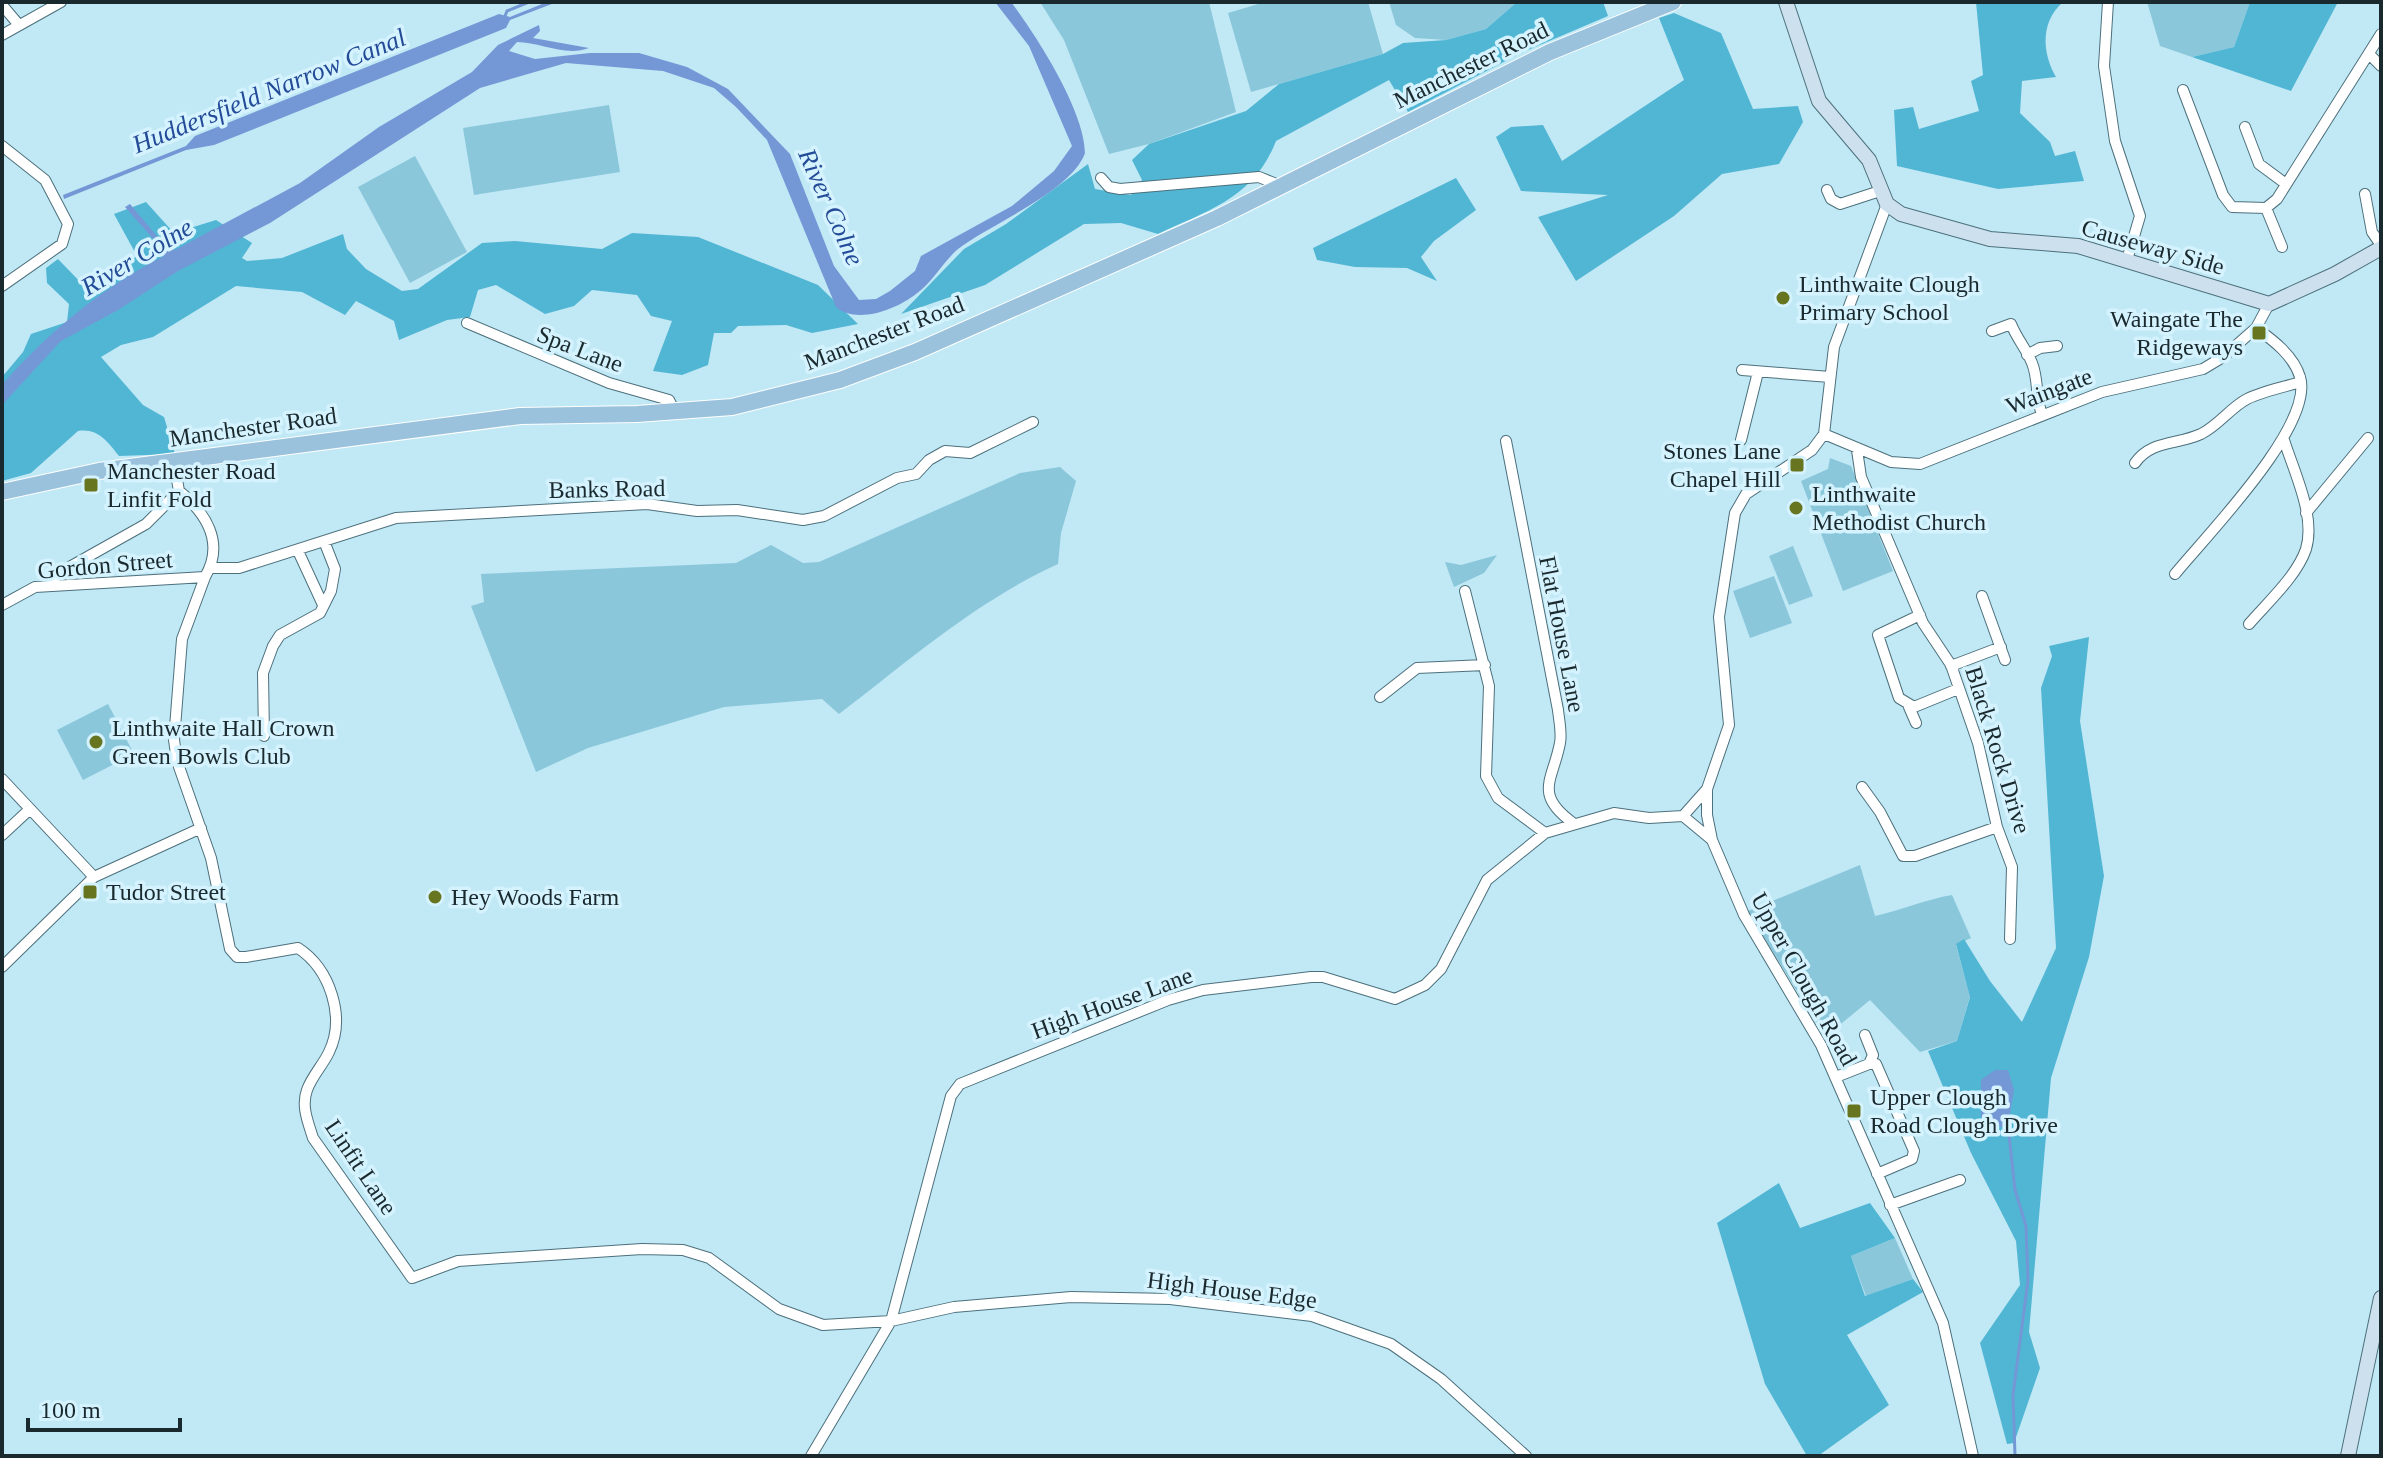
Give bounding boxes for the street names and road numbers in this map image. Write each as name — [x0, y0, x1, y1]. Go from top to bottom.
street label: Manchester Road — [1390, 16, 1552, 114]
street label: Causeway Side — [2079, 214, 2227, 280]
street label: Manchester Road — [801, 291, 967, 375]
street label: Spa Lane — [533, 321, 627, 377]
street label: Waingate — [2002, 363, 2096, 419]
street label: Manchester Road — [168, 402, 338, 452]
street label: Banks Road — [548, 475, 666, 503]
street label: Gordon Street — [36, 546, 174, 584]
street label: Flat House Lane — [1534, 554, 1590, 714]
street label: Black Rock Drive — [1960, 663, 2036, 837]
street label: Upper Clough Road — [1746, 888, 1862, 1070]
street label: High House Lane — [1028, 962, 1196, 1044]
street label: Linfit Lane — [320, 1115, 402, 1219]
street label: High House Edge — [1146, 1267, 1318, 1313]

